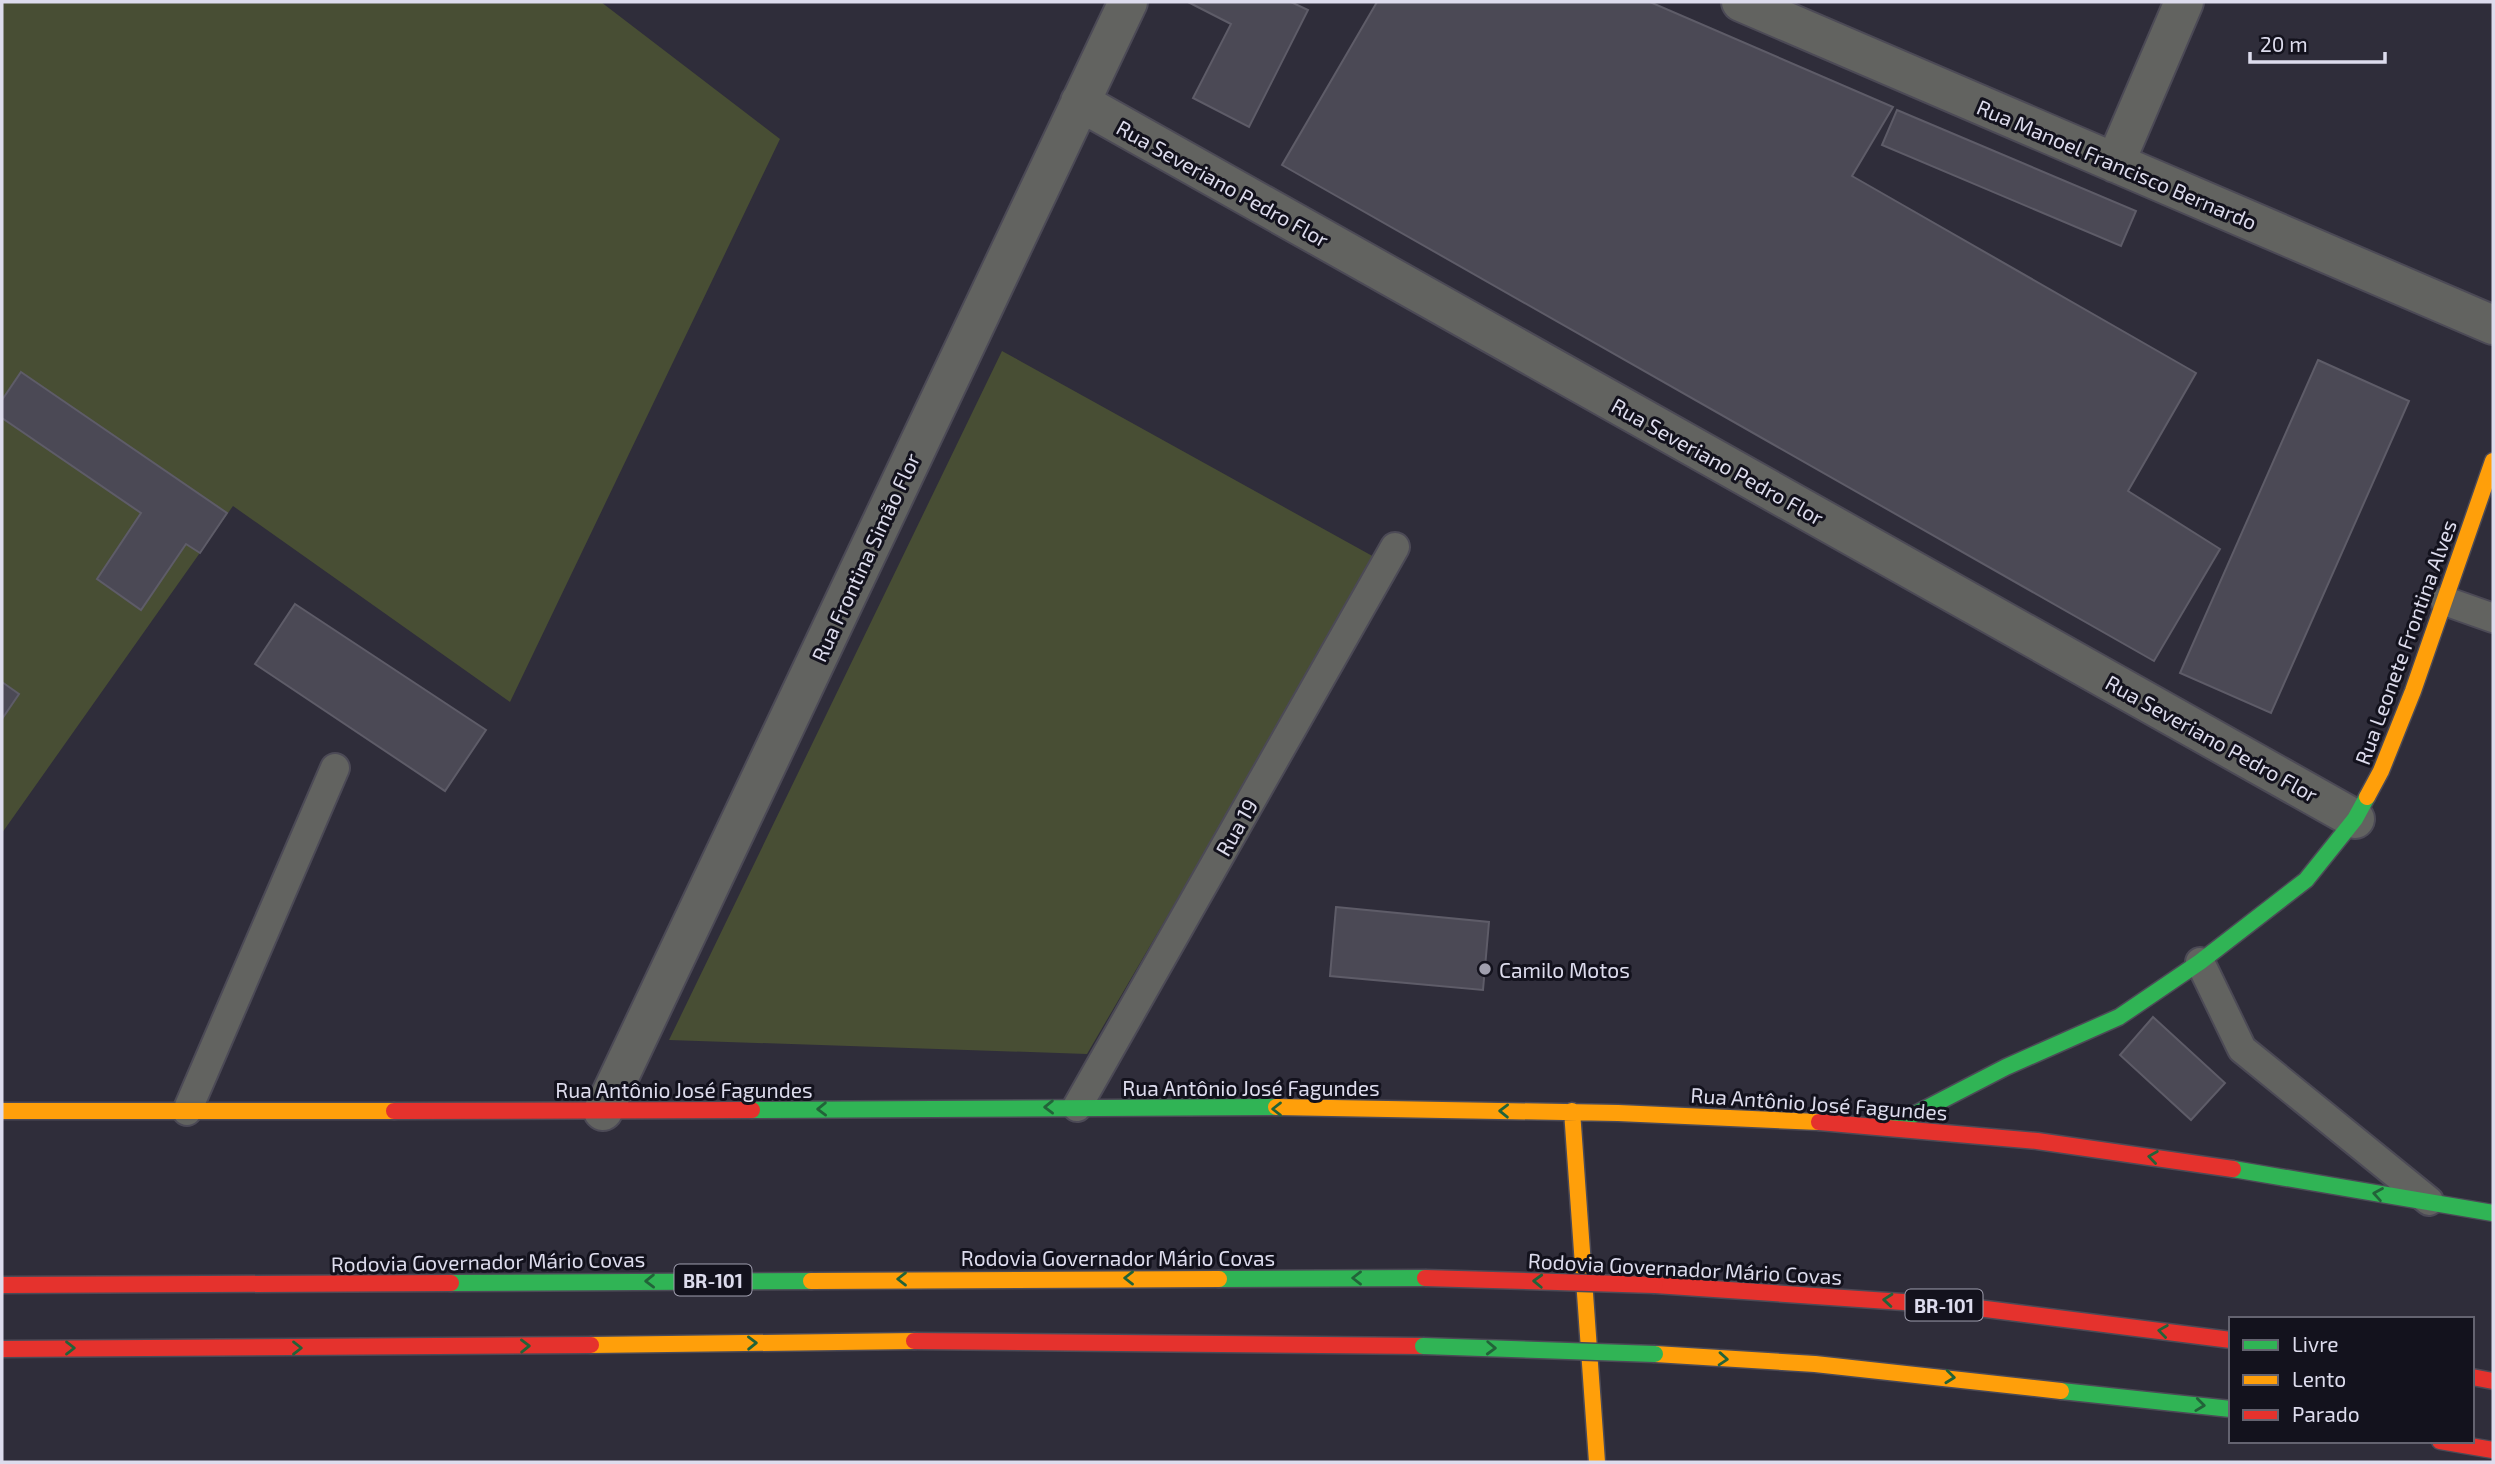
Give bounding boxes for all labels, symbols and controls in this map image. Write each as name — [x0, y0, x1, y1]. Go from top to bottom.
scale bar — [2250, 21, 2385, 65]
text: 20 m — [2260, 31, 2308, 56]
street label: Rua Manoel Francisco Bernardo — [1973, 94, 2261, 234]
street label: Rua Severiano Pedro Flor — [1113, 114, 1334, 252]
street label: Rua Severiano Pedro Flor — [1608, 392, 1829, 530]
street label: Rua Frontina Simão Flor — [806, 448, 925, 665]
street label: Rua Leonete Frontina Alves — [2349, 516, 2461, 768]
street label: Rua Severiano Pedro Flor — [2102, 669, 2323, 807]
street label: Rua 19 — [1210, 794, 1262, 860]
place label: Camilo Motos — [1499, 957, 1630, 982]
marker: Camilo Motos — [1477, 961, 1493, 977]
street label: Rua Antônio José Fagundes — [1122, 1075, 1380, 1100]
street label: Rua Antônio José Fagundes — [555, 1077, 813, 1102]
street label: Rua Antônio José Fagundes — [1690, 1082, 1948, 1124]
one-way arrow — [1043, 1099, 1054, 1115]
one-way arrow — [816, 1101, 826, 1117]
one-way arrow — [1271, 1101, 1281, 1117]
one-way arrow — [1498, 1103, 1509, 1119]
one-way arrow — [2147, 1150, 2159, 1165]
one-way arrow — [2372, 1187, 2383, 1202]
street label: Rodovia Governador Mário Covas — [961, 1245, 1275, 1270]
street label: Rodovia Governador Mário Covas — [331, 1246, 645, 1276]
street label: Rodovia Governador Mário Covas — [1527, 1247, 1843, 1289]
road number: BR-101 — [674, 1264, 752, 1296]
one-way arrow — [1123, 1270, 1134, 1286]
one-way arrow — [1351, 1270, 1361, 1286]
one-way arrow — [896, 1271, 906, 1287]
one-way arrow — [644, 1273, 654, 1289]
one-way arrow — [1532, 1273, 1543, 1289]
road number: BR-101 — [1906, 1289, 1982, 1320]
one-way arrow — [1883, 1293, 1894, 1308]
legend — [2229, 1317, 2474, 1443]
one-way arrow — [2157, 1323, 2169, 1338]
text: Livre — [2292, 1331, 2339, 1356]
one-way arrow — [748, 1335, 758, 1351]
one-way arrow — [520, 1338, 531, 1354]
one-way arrow — [293, 1340, 303, 1356]
one-way arrow — [65, 1341, 76, 1356]
one-way arrow — [1486, 1341, 1497, 1356]
one-way arrow — [1718, 1351, 1729, 1366]
text: Lento — [2292, 1366, 2346, 1391]
one-way arrow — [1944, 1370, 1956, 1385]
one-way arrow — [2194, 1398, 2206, 1413]
text: Parado — [2292, 1401, 2360, 1426]

